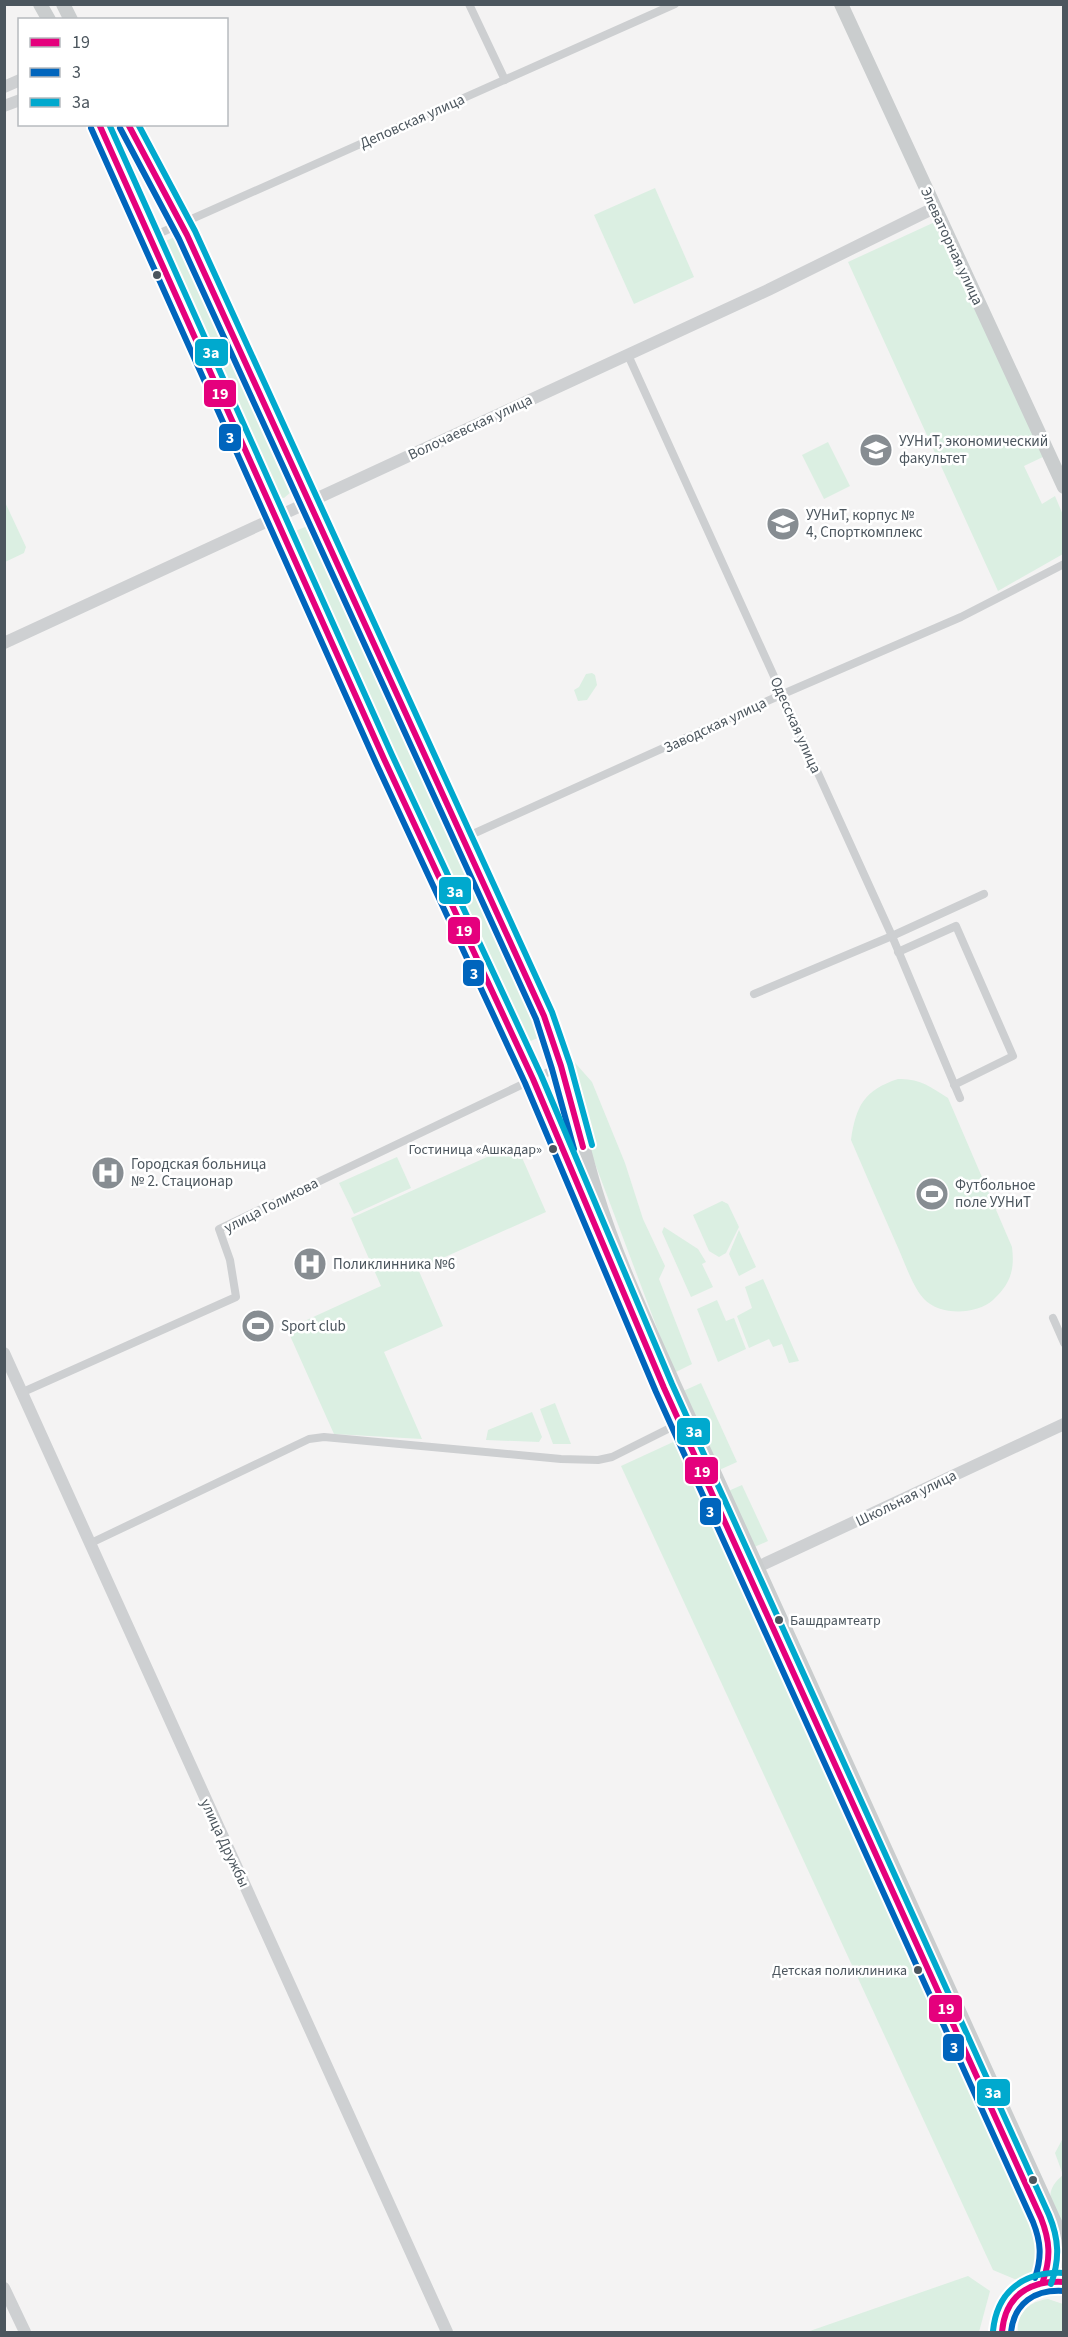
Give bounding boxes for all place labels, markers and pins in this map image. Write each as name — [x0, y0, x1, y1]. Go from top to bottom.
unlabelled marker — [151, 269, 163, 281]
place label: УУНиТ, экономический факультет — [899, 431, 1048, 469]
school or university icon: УУНиТ, экономический факультет — [858, 432, 894, 468]
place label: УУНиТ, корпус № 4, Спорткомплекс — [806, 505, 923, 543]
school or university icon: УУНиТ, корпус № 4, Спорткомплекс — [765, 506, 801, 542]
place label: Гостиница «Ашкадар» — [409, 1140, 542, 1160]
marker: Гостиница «Ашкадар» — [547, 1143, 559, 1155]
place label: Городская больница № 2. Стационар — [131, 1154, 266, 1192]
hospital icon: Городская больница № 2. Стационар — [90, 1155, 126, 1191]
place label: Футбольное поле УУНиТ — [955, 1175, 1036, 1213]
sports icon: Футбольное поле УУНиТ — [914, 1176, 950, 1212]
hospital icon: Поликлинника №6 — [292, 1246, 328, 1282]
place label: Поликлинника №6 — [333, 1254, 455, 1275]
sports icon: Sport club — [240, 1308, 276, 1344]
place label: Sport club — [281, 1316, 346, 1337]
place label: Башдрамтеатр — [790, 1611, 881, 1631]
marker: Башдрамтеатр — [773, 1614, 785, 1626]
place label: Детская поликлиника — [772, 1961, 907, 1981]
marker: Детская поликлиника — [912, 1964, 924, 1976]
unlabelled marker — [1027, 2174, 1039, 2186]

